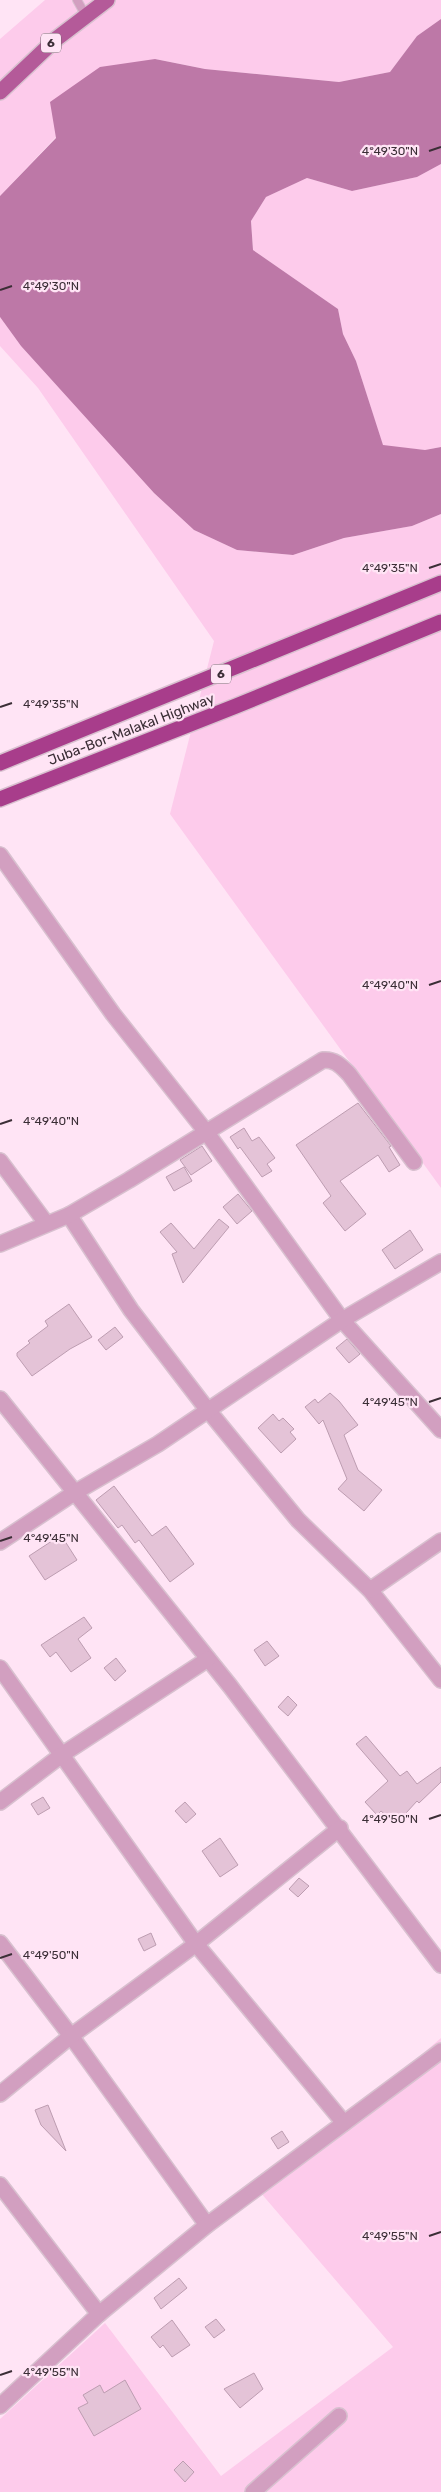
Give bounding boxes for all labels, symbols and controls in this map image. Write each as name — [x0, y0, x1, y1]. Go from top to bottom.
road number: 6 — [41, 34, 61, 52]
text: 4°49'30"N — [362, 144, 418, 158]
text: 4°49'30"N — [23, 279, 79, 293]
text: 4°49'35"N — [362, 561, 418, 575]
road number: 6 — [211, 664, 231, 684]
street label: Juba-Bor-Malakal Highway — [46, 690, 217, 769]
text: 4°49'35"N — [23, 697, 79, 711]
text: 4°49'40"N — [362, 978, 418, 992]
text: 4°49'40"N — [23, 1114, 79, 1128]
text: 4°49'45"N — [362, 1395, 418, 1409]
text: 4°49'45"N — [23, 1531, 79, 1545]
text: 4°49'50"N — [362, 1812, 418, 1826]
text: 4°49'50"N — [23, 1948, 79, 1962]
text: 4°49'55"N — [362, 2229, 418, 2243]
text: 4°49'55"N — [23, 2365, 79, 2379]

